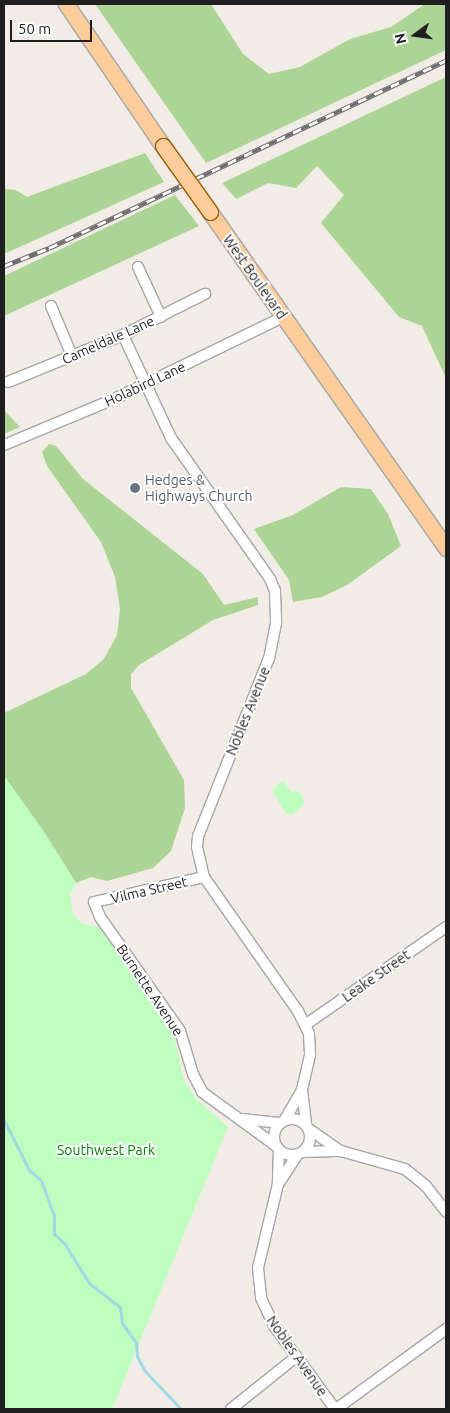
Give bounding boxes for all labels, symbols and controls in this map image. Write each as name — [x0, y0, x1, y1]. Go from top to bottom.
scale bar — [12, 10, 95, 42]
north arrow — [390, 10, 440, 60]
text: 50 m — [18, 20, 51, 37]
text: N — [391, 32, 409, 46]
street label: West Boulevard — [220, 232, 290, 322]
street label: Cameldale Lane — [59, 312, 157, 368]
street label: Holabird Lane — [102, 358, 188, 410]
place label: Hedges & Highways Church — [145, 472, 253, 504]
marker: Hedges & Highways Church — [129, 482, 141, 494]
street label: Nobles Avenue — [223, 664, 273, 758]
street label: Vilma Street — [109, 873, 189, 907]
street label: Burnette Avenue — [113, 941, 187, 1039]
street label: Leake Street — [339, 946, 413, 1006]
park label: Southwest Park — [57, 1142, 155, 1158]
street label: Nobles Avenue — [263, 1313, 331, 1399]

